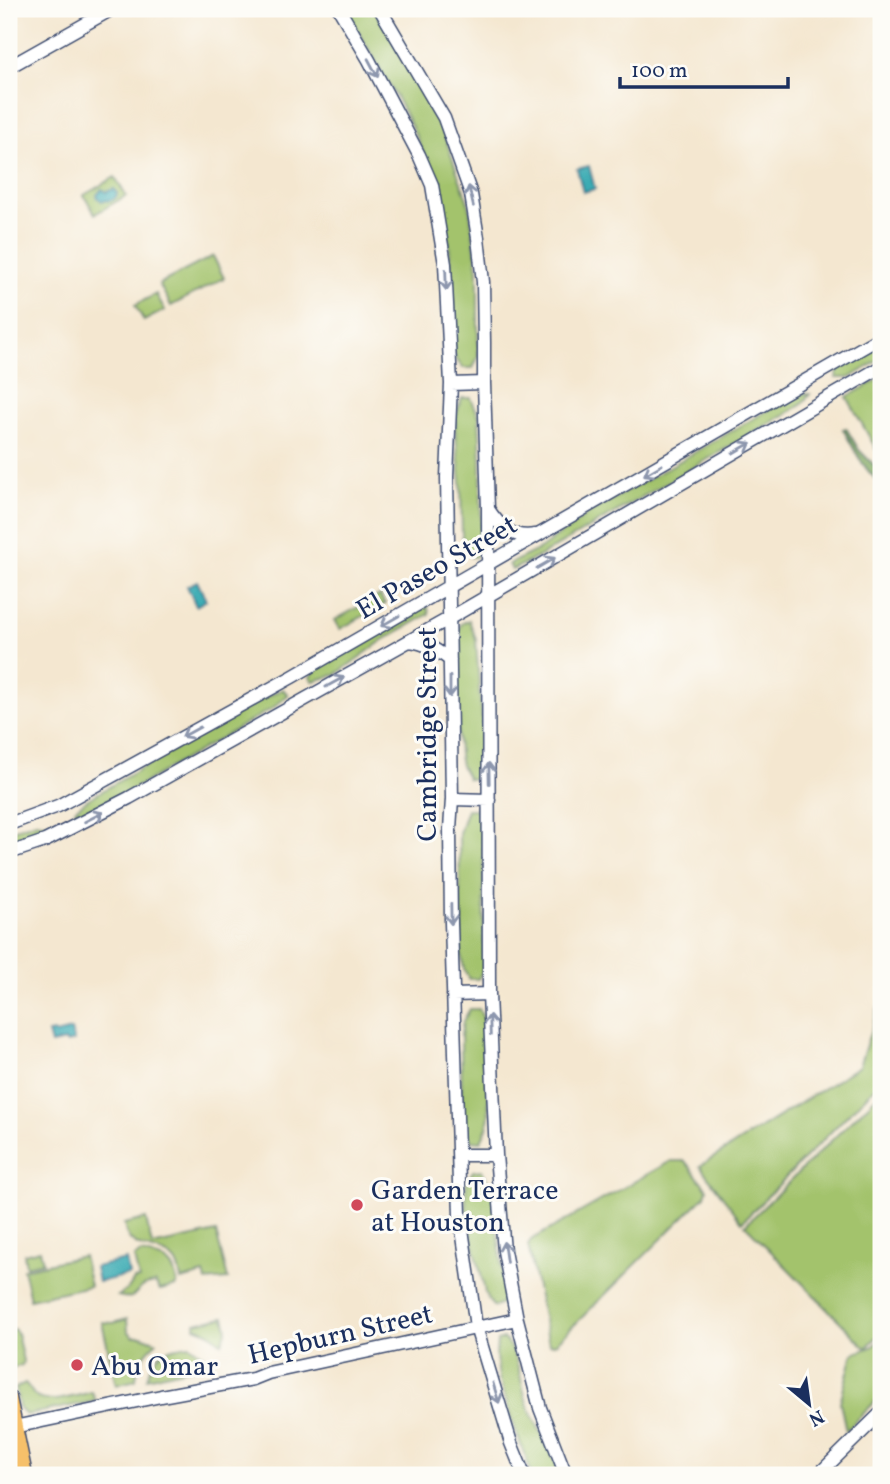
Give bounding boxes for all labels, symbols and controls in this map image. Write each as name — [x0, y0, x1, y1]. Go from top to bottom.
scale bar — [620, 46, 788, 90]
one-way arrow — [367, 57, 381, 78]
text: 100 m — [631, 57, 688, 86]
one-way arrow — [463, 185, 477, 208]
one-way arrow — [439, 269, 452, 292]
one-way arrow — [732, 441, 752, 455]
one-way arrow — [643, 463, 663, 477]
street label: El Paseo Street — [349, 506, 525, 630]
one-way arrow — [535, 556, 555, 570]
one-way arrow — [380, 615, 401, 628]
street label: Cambridge Street — [409, 627, 448, 841]
one-way arrow — [325, 675, 345, 689]
one-way arrow — [443, 675, 457, 698]
one-way arrow — [182, 725, 202, 739]
one-way arrow — [482, 762, 496, 785]
one-way arrow — [83, 809, 104, 823]
one-way arrow — [444, 902, 458, 925]
one-way arrow — [484, 1014, 497, 1037]
place label: Garden Terrace at Houston — [371, 1172, 559, 1243]
marker: Garden Terrace at Houston — [349, 1197, 365, 1213]
one-way arrow — [498, 1241, 511, 1264]
street label: Hepburn Street — [244, 1295, 437, 1376]
place label: Abu Omar — [91, 1348, 219, 1387]
marker: Abu Omar — [69, 1357, 85, 1373]
north arrow — [774, 1368, 844, 1438]
one-way arrow — [491, 1381, 503, 1403]
text: N — [804, 1402, 829, 1432]

